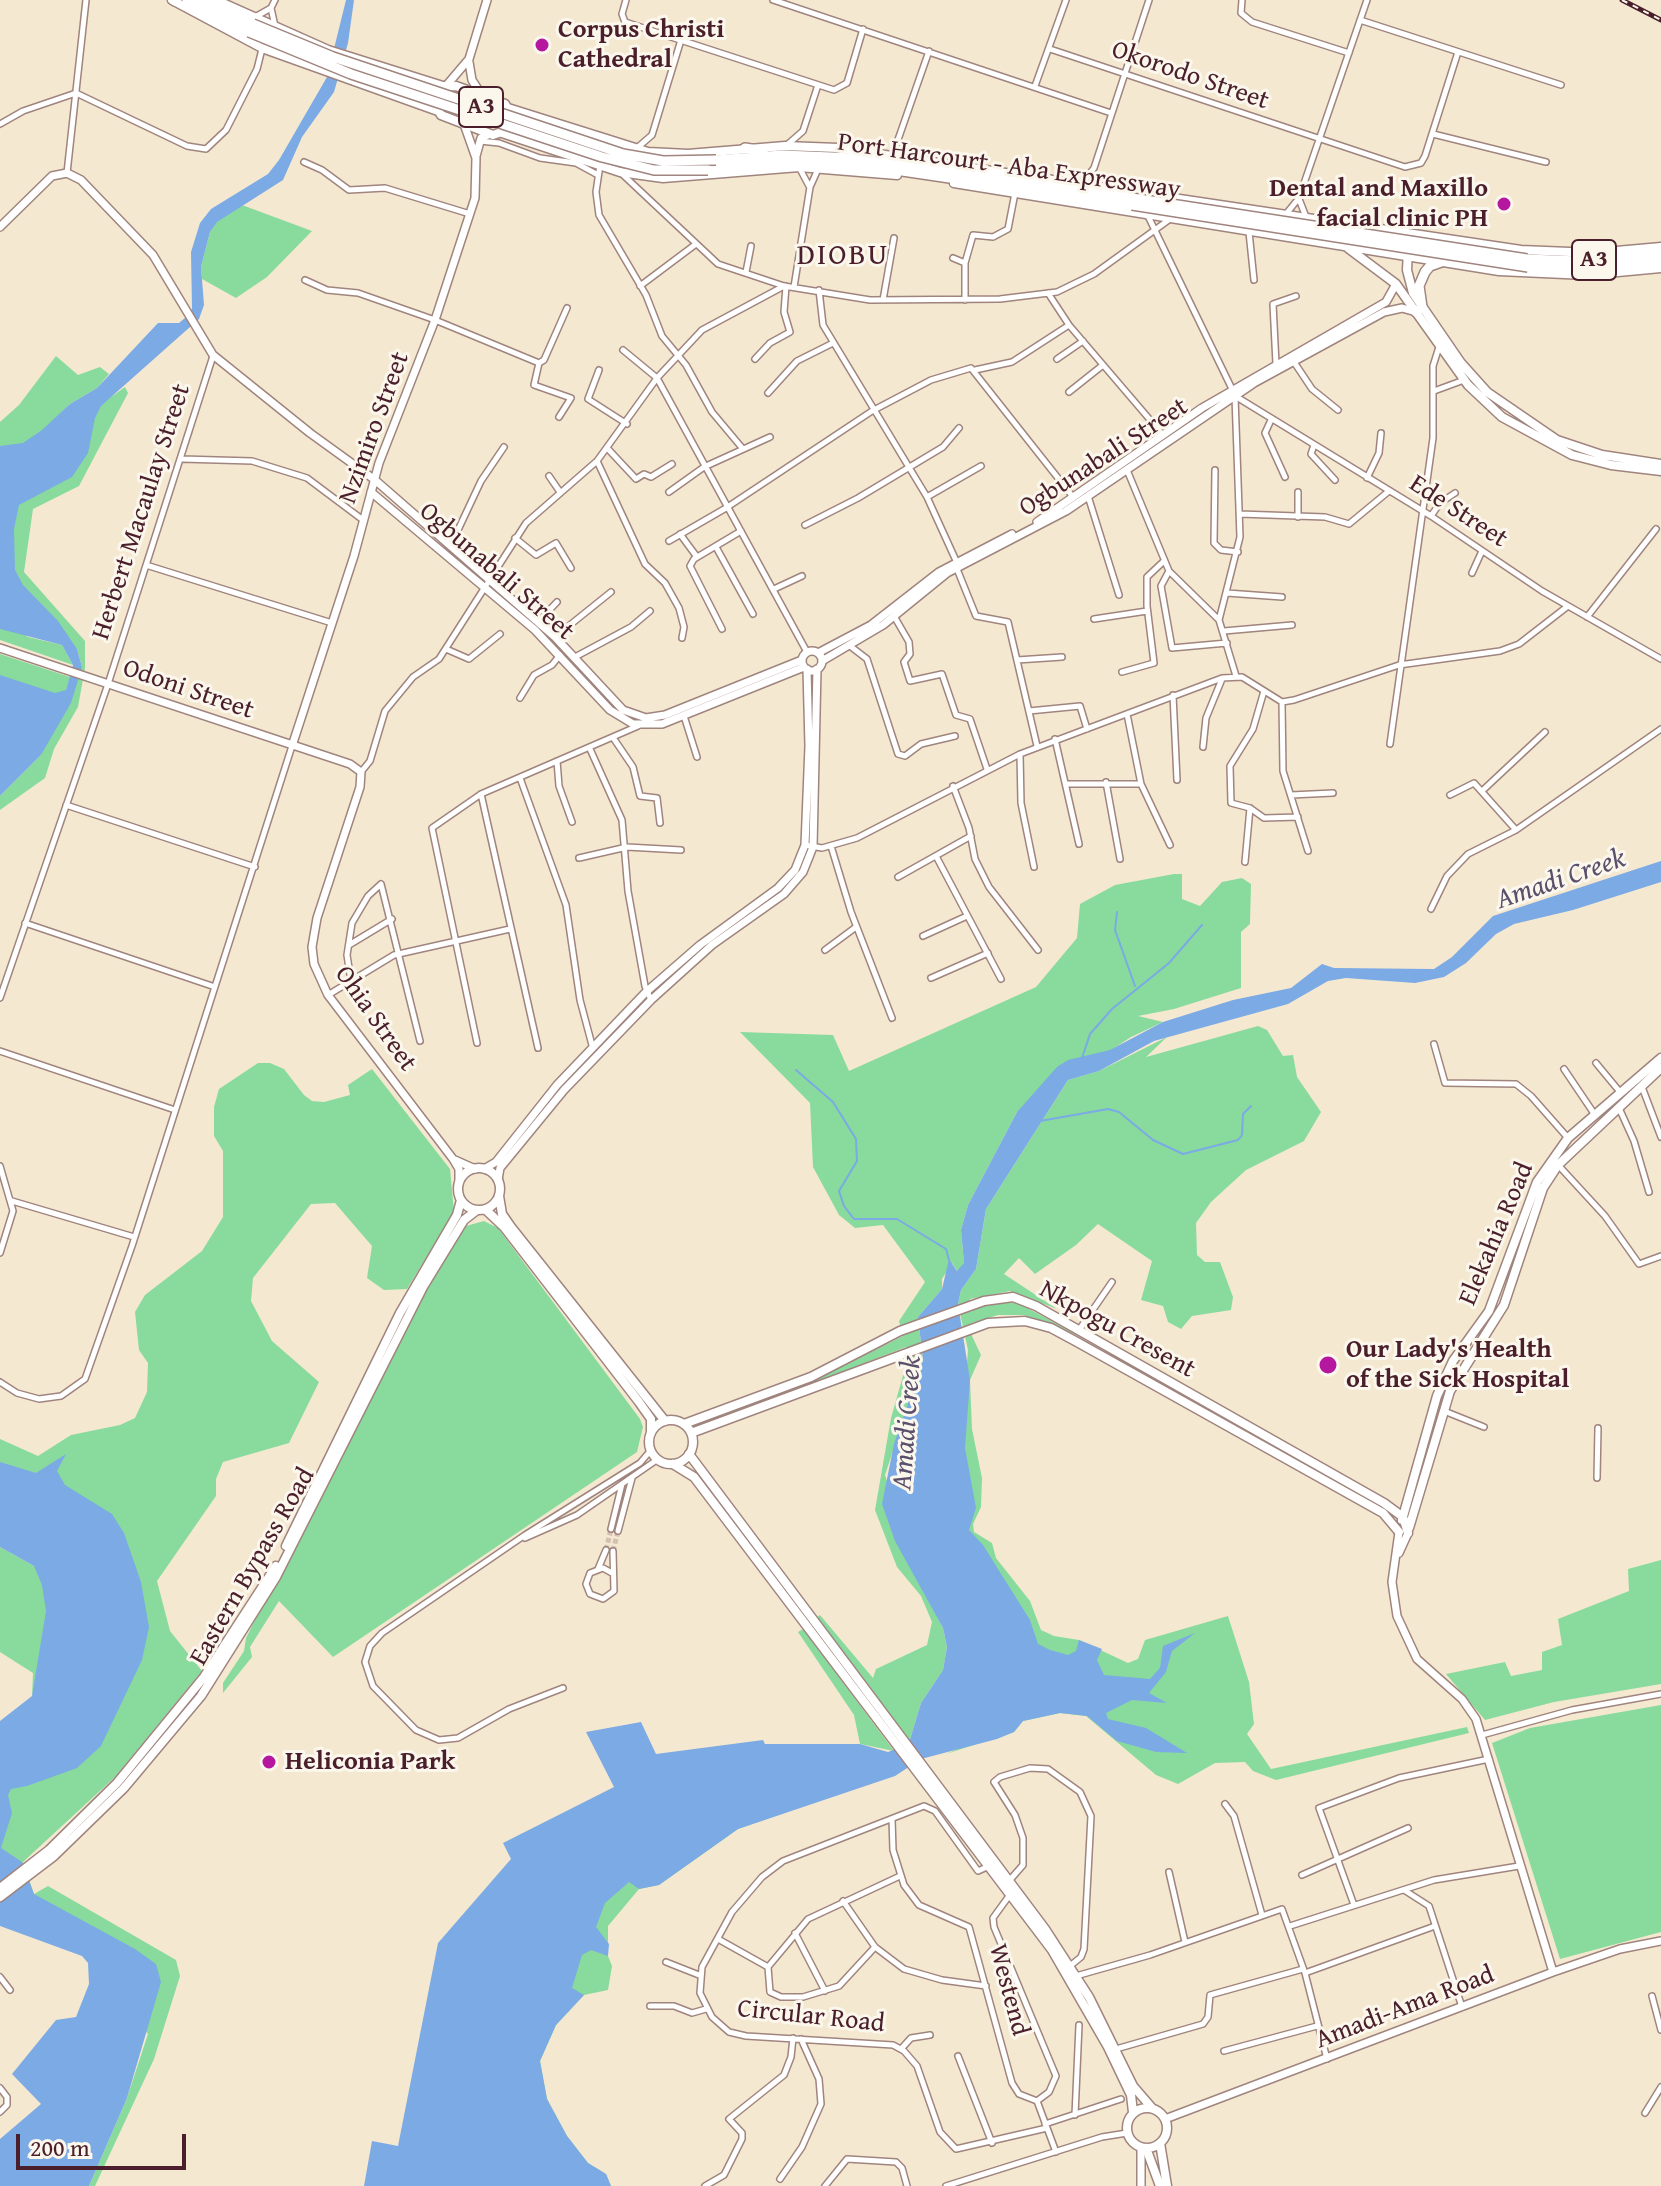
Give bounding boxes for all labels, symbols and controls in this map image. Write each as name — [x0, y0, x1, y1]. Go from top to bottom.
place label: Corpus Christi Cathedral — [558, 14, 724, 76]
street label: Okorodo Street — [1107, 35, 1273, 117]
marker: Corpus Christi Cathedral — [533, 36, 551, 54]
road number: A3 — [459, 87, 503, 127]
street label: Port Harcourt - Aba Expressway — [836, 127, 1182, 207]
place label: Dental and Maxillo facial clinic PH — [1269, 173, 1488, 234]
marker: Dental and Maxillo facial clinic PH — [1495, 195, 1513, 213]
district label: DIOBU — [797, 238, 889, 274]
road number: A3 — [1572, 240, 1616, 280]
street label: Nzimiro Street — [333, 348, 417, 508]
street label: Herbert Macaulay Street — [86, 380, 198, 644]
street label: Ogbunabali Street — [1014, 392, 1194, 524]
street label: Ede Street — [1403, 469, 1513, 555]
street label: Ogbunabali Street — [412, 496, 580, 648]
street label: Odoni Street — [118, 653, 258, 727]
water label: Amadi Creek — [1492, 842, 1630, 918]
street label: Ohia Street — [327, 960, 423, 1078]
street label: Elekahia Road — [1453, 1158, 1541, 1310]
street label: Nkpogu Cresent — [1034, 1274, 1200, 1386]
place label: Our Lady's Health of the Sick Hospital — [1346, 1334, 1569, 1396]
marker: Our Lady's Health of the Sick Hospital — [1317, 1354, 1339, 1376]
water label: Amadi Creek — [887, 1355, 929, 1491]
street label: Eastern Bypass Road — [184, 1463, 322, 1671]
place label: Heliconia Park — [285, 1746, 455, 1778]
marker: Heliconia Park — [260, 1753, 278, 1771]
street label: Westend — [981, 1941, 1035, 2039]
street label: Amadi-Ama Road — [1311, 1960, 1499, 2056]
street label: Circular Road — [736, 1994, 886, 2040]
scale bar — [20, 2118, 190, 2168]
text: 200 m — [30, 2130, 90, 2165]

